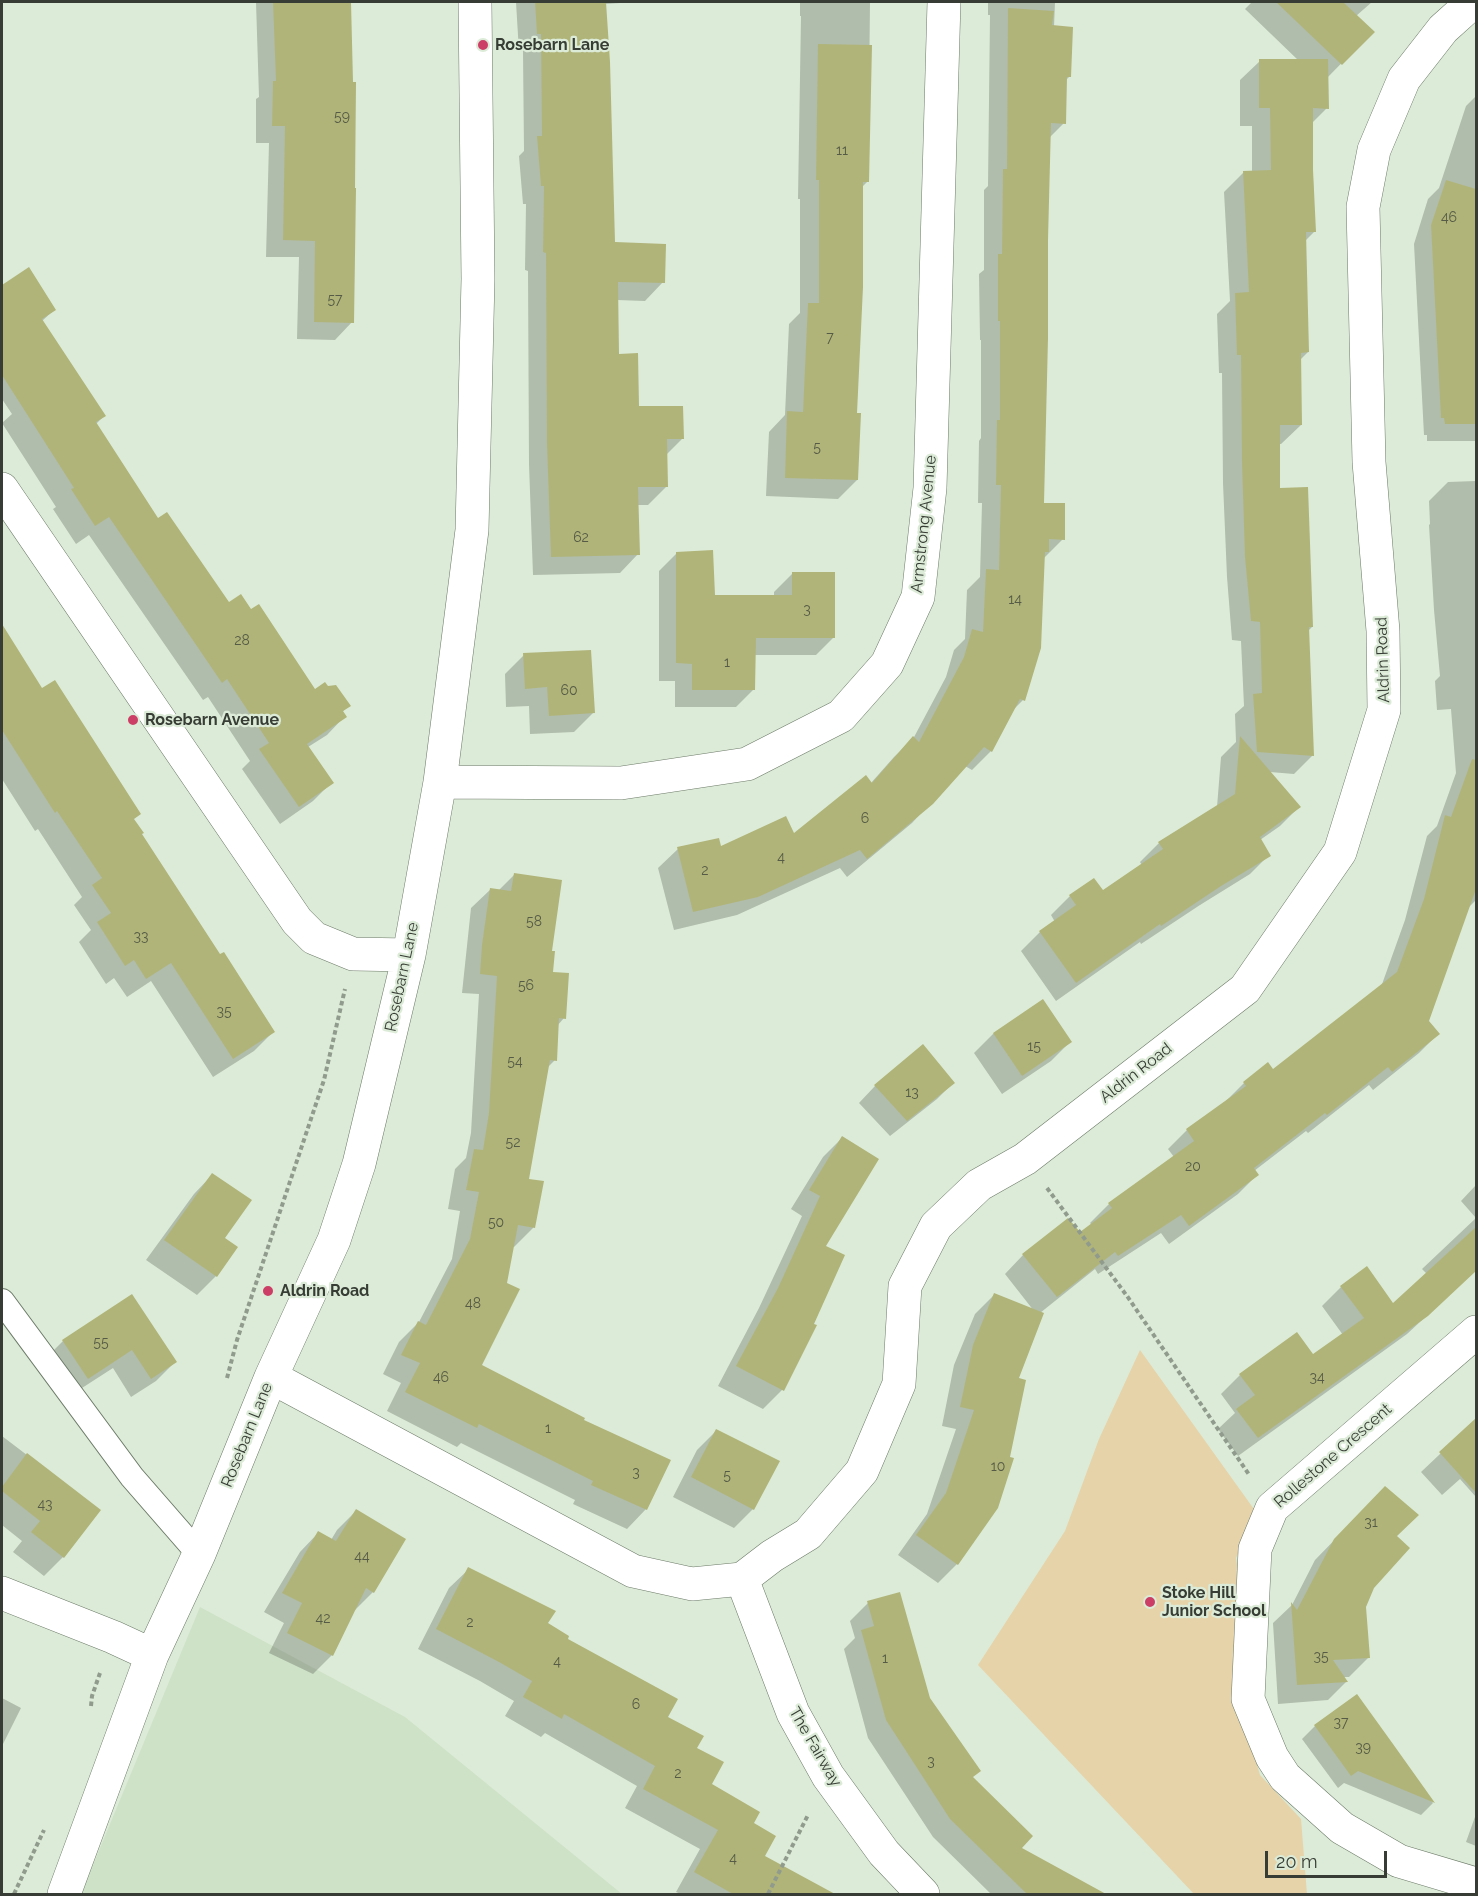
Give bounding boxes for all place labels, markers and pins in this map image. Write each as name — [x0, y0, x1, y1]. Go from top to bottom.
place label: Rosebarn Lane — [495, 35, 609, 55]
marker: Rosebarn Lane — [476, 38, 490, 52]
place label: Rosebarn Avenue — [145, 710, 279, 730]
marker: Rosebarn Avenue — [126, 713, 140, 727]
place label: Aldrin Road — [280, 1281, 369, 1301]
marker: Aldrin Road — [261, 1284, 275, 1298]
place label: Stoke Hill Junior School — [1162, 1583, 1266, 1621]
marker: Stoke Hill Junior School — [1143, 1595, 1157, 1609]

